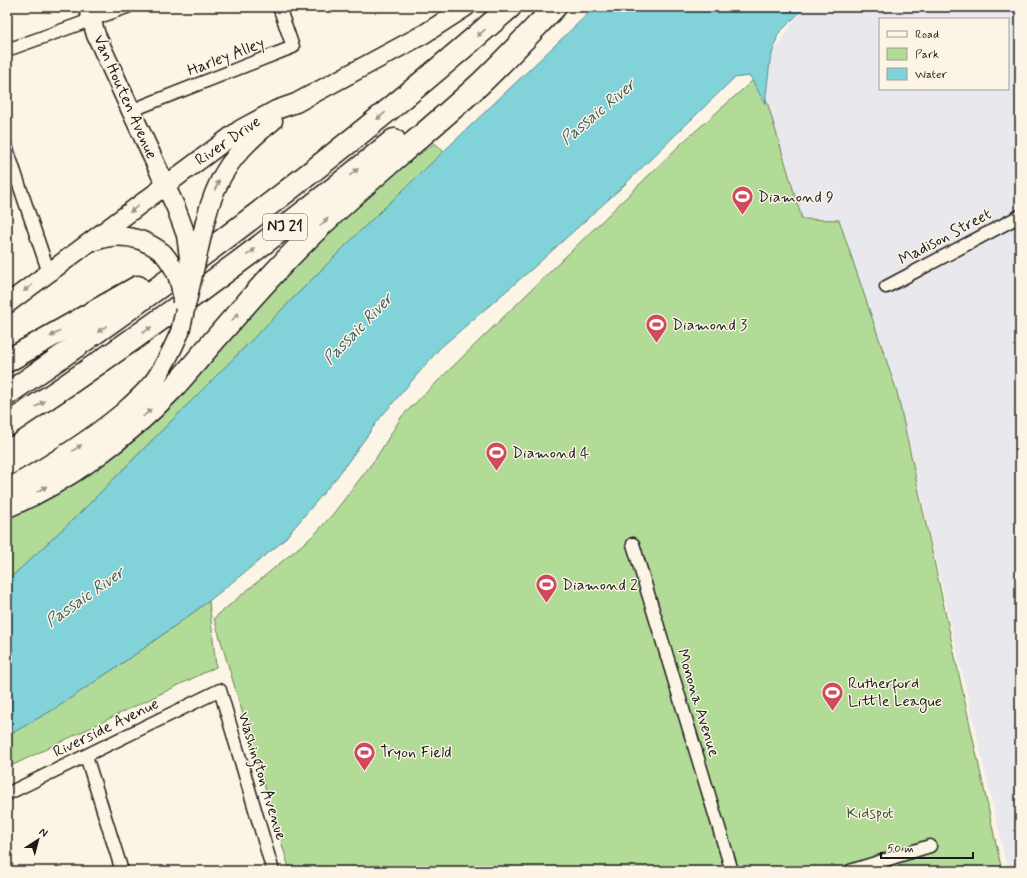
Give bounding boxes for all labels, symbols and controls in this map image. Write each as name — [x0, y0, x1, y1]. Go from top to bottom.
legend — [879, 18, 1009, 90]
text: Road — [915, 27, 939, 43]
one-way arrow — [476, 28, 486, 37]
street label: Van Houten Avenue — [88, 32, 162, 162]
street label: Harley Alley — [184, 33, 268, 81]
text: Park — [915, 47, 939, 63]
text: Water — [915, 67, 947, 83]
water label: Passaic River — [556, 73, 642, 150]
street label: River Drive — [191, 111, 265, 171]
one-way arrow — [376, 112, 387, 121]
one-way arrow — [348, 168, 359, 177]
one-way arrow — [214, 179, 220, 191]
sports icon: Diamond 9 — [730, 184, 756, 217]
place label: Diamond 9 — [758, 187, 834, 208]
one-way arrow — [129, 204, 140, 213]
street label: Madison Street — [895, 204, 995, 270]
road number: NJ 21 — [263, 214, 307, 240]
one-way arrow — [319, 218, 329, 227]
one-way arrow — [246, 248, 257, 257]
one-way arrow — [23, 284, 34, 292]
water label: Passaic River — [318, 287, 399, 370]
one-way arrow — [230, 312, 239, 322]
sports icon: Diamond 3 — [643, 312, 669, 345]
place label: Diamond 3 — [672, 315, 747, 336]
one-way arrow — [96, 325, 107, 333]
one-way arrow — [141, 326, 152, 334]
one-way arrow — [49, 331, 61, 338]
one-way arrow — [34, 400, 46, 407]
one-way arrow — [142, 408, 152, 418]
sports icon: Diamond 4 — [483, 440, 509, 473]
place label: Diamond 4 — [512, 443, 589, 464]
one-way arrow — [71, 444, 82, 452]
one-way arrow — [36, 485, 48, 492]
water label: Passaic River — [41, 561, 130, 632]
sports icon: Diamond 2 — [533, 572, 559, 605]
place label: Diamond 2 — [562, 575, 638, 596]
street label: Monona Avenue — [672, 646, 724, 760]
place label: Rutherford Little League — [848, 673, 942, 713]
sports icon: Rutherford Little League — [820, 679, 846, 712]
street label: Riverside Avenue — [50, 693, 162, 763]
street label: Washington Avenue — [232, 709, 292, 843]
sports icon: Tryon Field — [352, 739, 378, 772]
place label: Tryon Field — [380, 742, 452, 763]
park label: Kidspot — [846, 803, 894, 824]
north arrow — [18, 820, 58, 860]
text: N — [36, 825, 50, 841]
scale bar — [881, 834, 973, 860]
text: 50 m — [887, 841, 914, 857]

